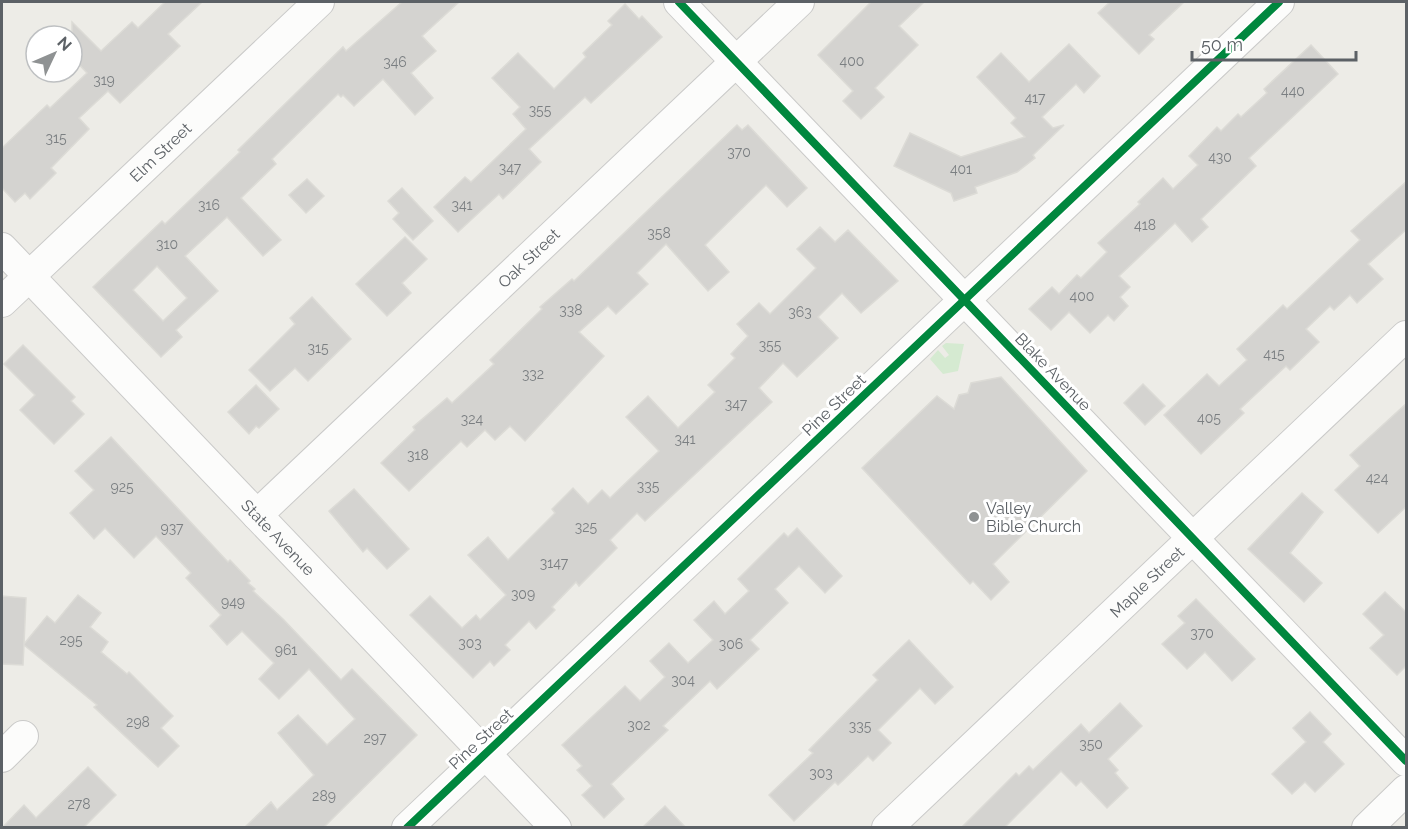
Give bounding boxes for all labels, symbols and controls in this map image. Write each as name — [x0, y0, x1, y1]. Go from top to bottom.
north arrow — [24, 24, 84, 84]
scale bar — [1192, 24, 1356, 62]
text: N — [53, 33, 76, 55]
text: 50 m — [1201, 34, 1243, 55]
house number: 400 — [840, 53, 864, 69]
house number: 346 — [383, 54, 407, 70]
house number: 319 — [93, 72, 115, 88]
house number: 440 — [1281, 83, 1305, 99]
house number: 417 — [1024, 90, 1046, 106]
house number: 355 — [529, 102, 552, 118]
street label: Elm Street — [126, 118, 195, 186]
house number: 315 — [45, 130, 67, 146]
house number: 370 — [727, 144, 751, 160]
house number: 430 — [1208, 149, 1232, 165]
house number: 347 — [499, 160, 522, 176]
house number: 401 — [950, 161, 972, 177]
house number: 316 — [198, 197, 220, 213]
house number: 341 — [451, 197, 473, 213]
house number: 418 — [1134, 217, 1156, 233]
street label: Oak Street — [494, 224, 564, 292]
house number: 358 — [647, 225, 671, 241]
house number: 310 — [156, 236, 178, 252]
house number: 400 — [1070, 288, 1094, 304]
house number: 338 — [559, 302, 583, 318]
house number: 363 — [788, 304, 812, 320]
street label: Blake Avenue — [1011, 329, 1095, 415]
house number: 355 — [759, 337, 782, 353]
house number: 315 — [307, 340, 329, 356]
house number: 415 — [1263, 346, 1285, 362]
house number: 332 — [522, 366, 544, 382]
street label: Pine Street — [798, 370, 870, 440]
house number: 347 — [725, 396, 748, 412]
house number: 405 — [1197, 410, 1221, 426]
house number: 324 — [461, 411, 484, 427]
house number: 341 — [674, 431, 696, 447]
house number: 318 — [407, 447, 429, 463]
house number: 424 — [1366, 470, 1389, 486]
house number: 335 — [637, 478, 660, 494]
house number: 925 — [110, 479, 134, 495]
street label: State Avenue — [238, 495, 319, 579]
place label: Valley Bible Church — [986, 499, 1081, 536]
marker: Valley Bible Church — [967, 510, 981, 524]
house number: 325 — [575, 519, 598, 535]
house number: 937 — [160, 520, 184, 536]
street label: Maple Street — [1106, 542, 1188, 621]
house number: 3147 — [540, 555, 569, 571]
house number: 309 — [511, 586, 535, 602]
house number: 949 — [221, 594, 245, 610]
house number: 370 — [1190, 625, 1214, 641]
house number: 295 — [59, 632, 83, 648]
house number: 303 — [458, 635, 482, 651]
house number: 306 — [719, 636, 743, 652]
house number: 961 — [275, 642, 297, 658]
house number: 304 — [671, 672, 695, 688]
street label: Pine Street — [445, 704, 517, 773]
house number: 298 — [126, 714, 150, 730]
house number: 302 — [627, 717, 651, 733]
house number: 335 — [849, 718, 872, 734]
house number: 297 — [364, 730, 387, 746]
house number: 350 — [1079, 736, 1103, 752]
house number: 303 — [809, 765, 833, 781]
house number: 289 — [312, 788, 336, 804]
house number: 278 — [67, 796, 91, 812]

